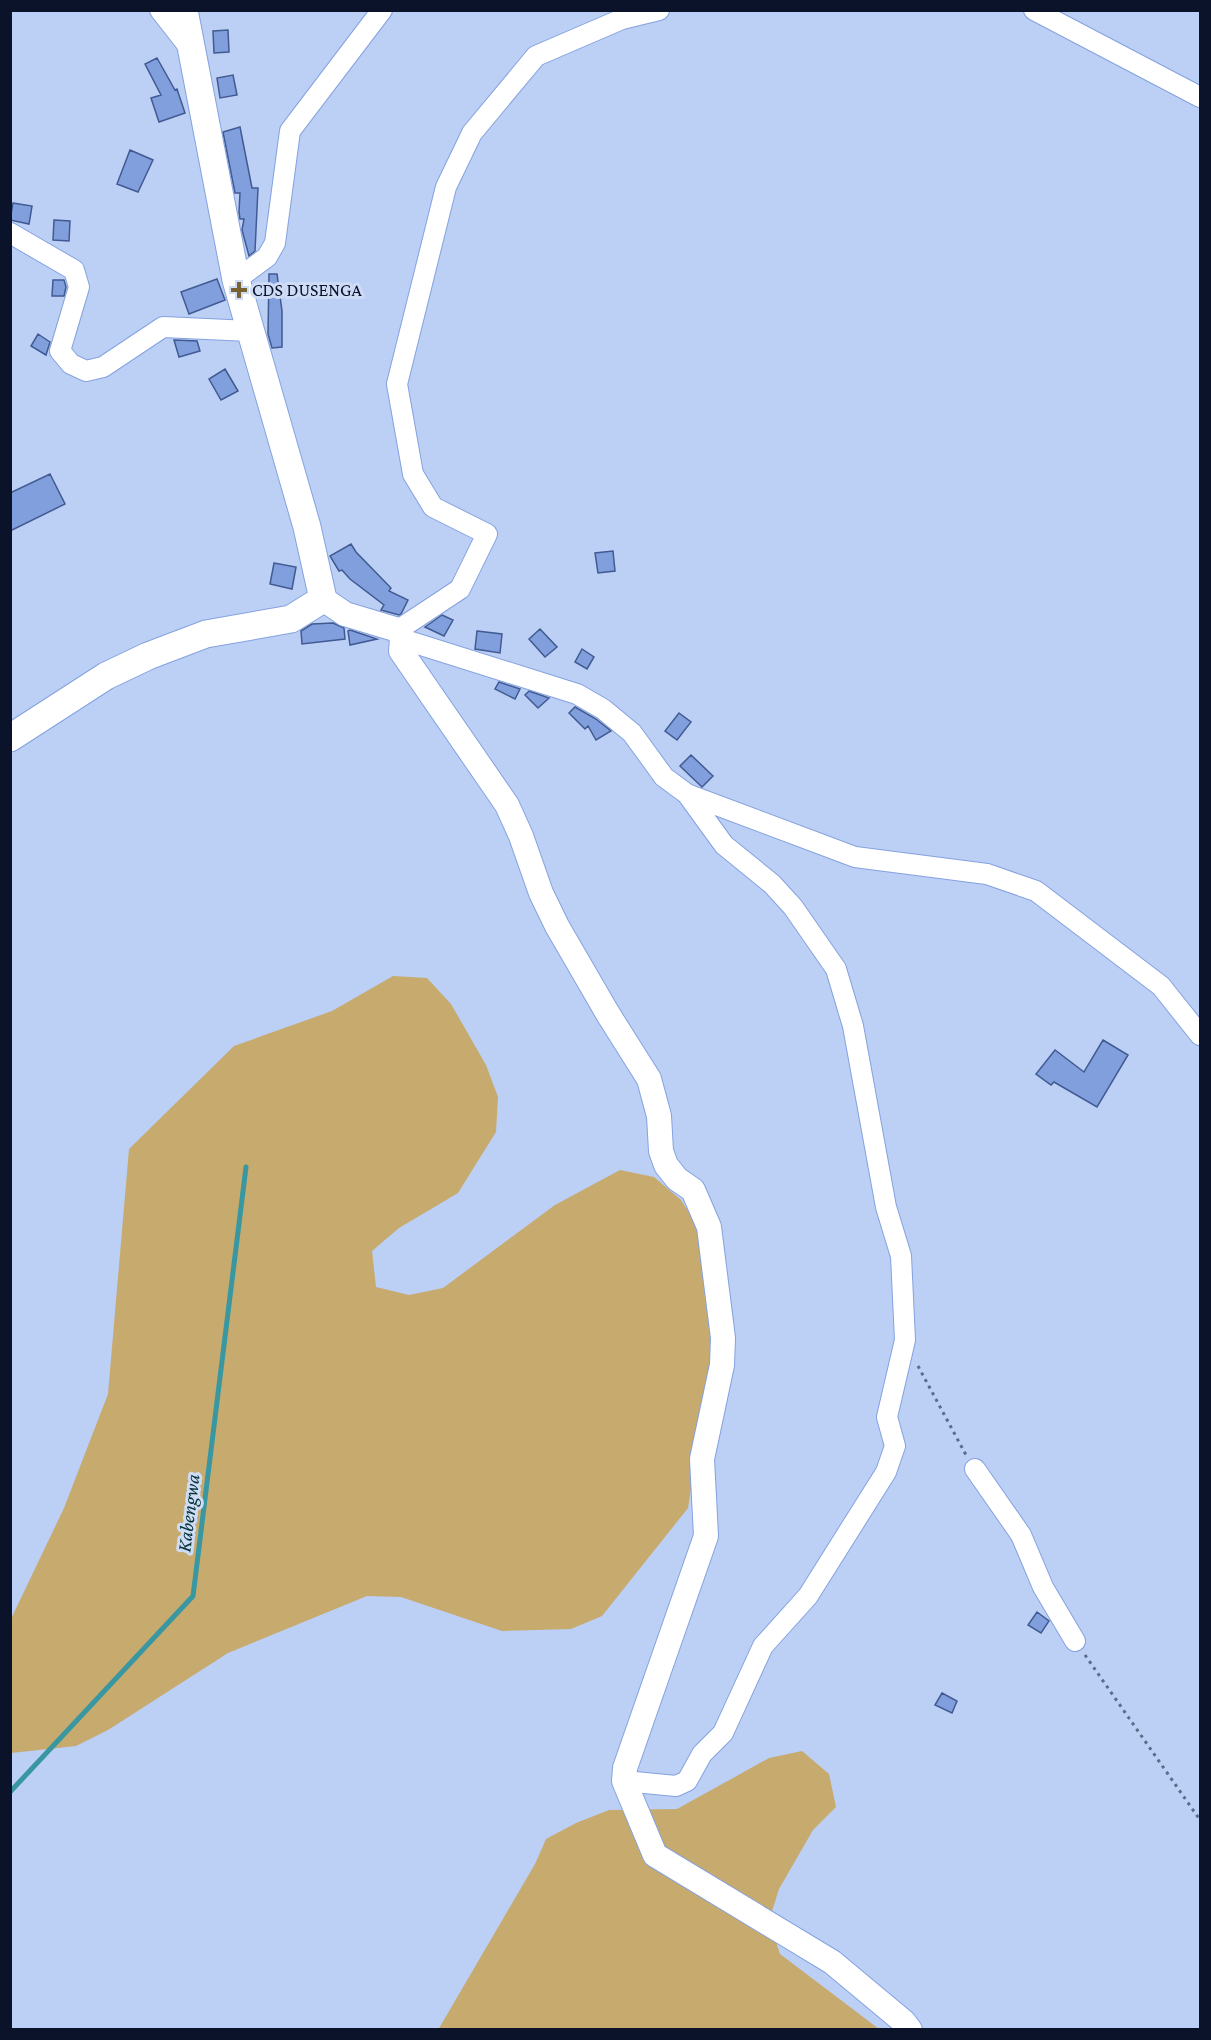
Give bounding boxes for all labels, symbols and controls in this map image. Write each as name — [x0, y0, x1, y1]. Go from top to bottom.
place label: CDS DUSENGA — [252, 280, 362, 300]
marker: CDS DUSENGA — [230, 281, 248, 299]
water label: Kabengwa — [172, 1473, 205, 1553]

